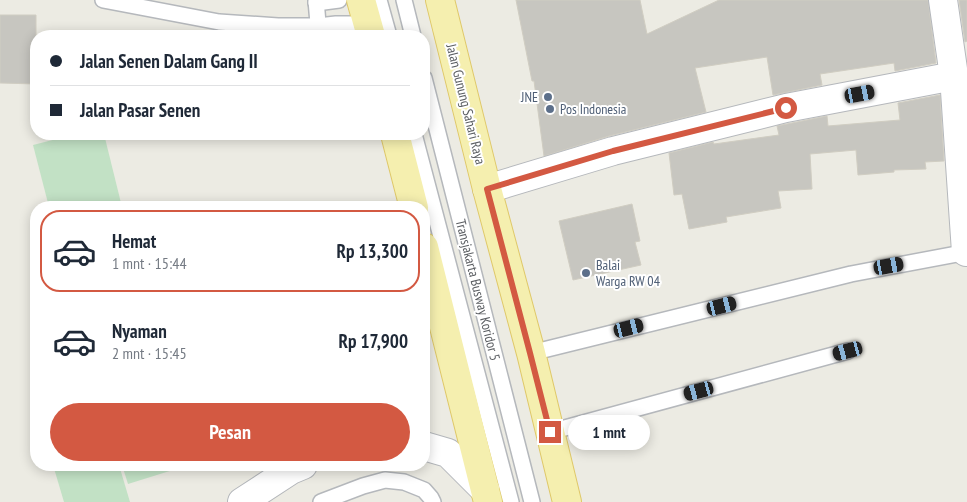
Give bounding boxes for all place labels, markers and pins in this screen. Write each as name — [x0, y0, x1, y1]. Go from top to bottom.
place label: JNE — [520, 88, 538, 106]
marker: JNE — [542, 91, 554, 103]
place label: Pos Indonesia — [560, 100, 626, 118]
marker: Pos Indonesia — [544, 103, 556, 115]
place label: Balai Warga RW 04 — [596, 256, 661, 290]
marker: Balai Warga RW 04 — [580, 267, 592, 279]

